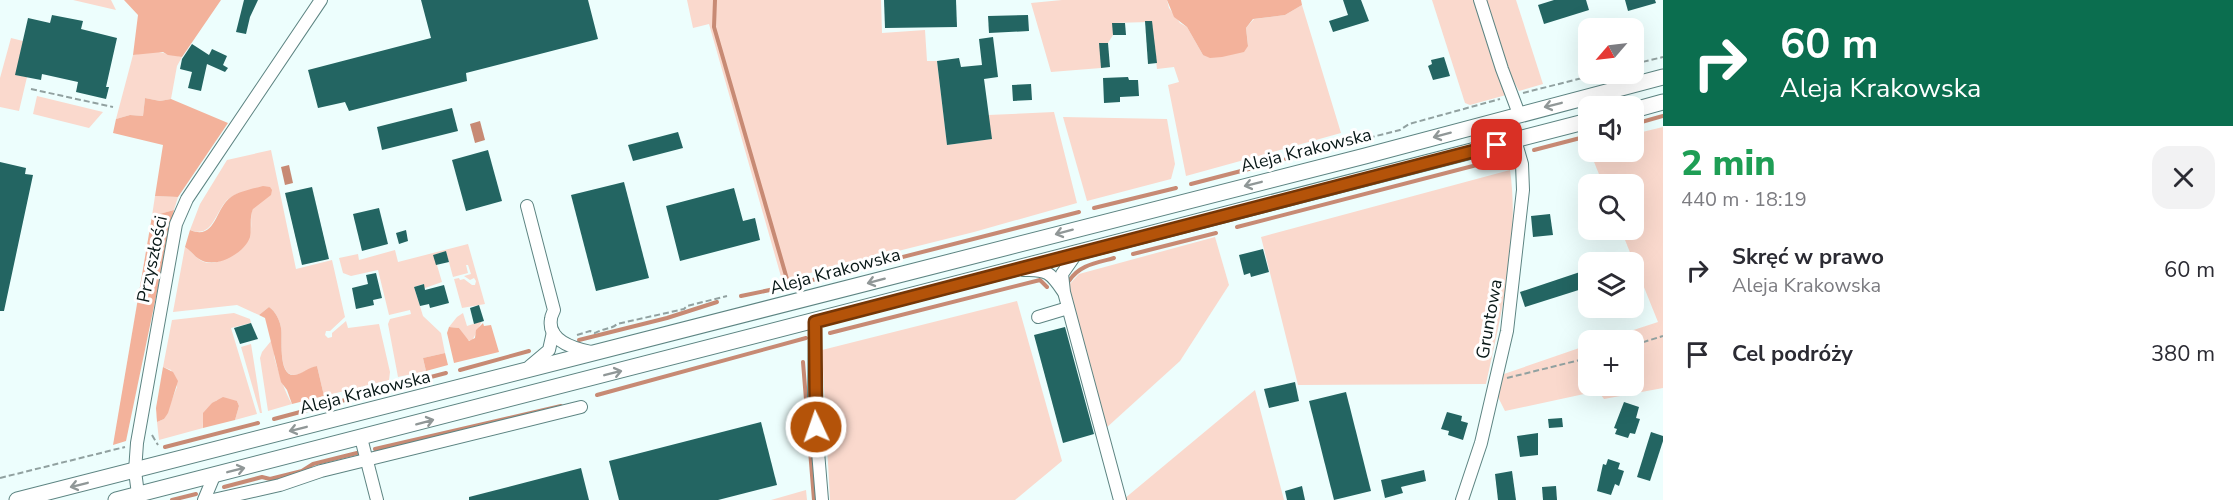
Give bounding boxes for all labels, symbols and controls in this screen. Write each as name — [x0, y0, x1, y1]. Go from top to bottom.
text: 60 m — [1780, 16, 1879, 73]
north arrow — [1578, 18, 1644, 84]
map controls — [1578, 18, 1644, 396]
icon: right — [1681, 24, 1759, 102]
text: Aleja Krakowska — [1780, 70, 1981, 107]
button: sound — [1578, 96, 1644, 162]
one-way arrow — [1544, 100, 1563, 112]
pin — [1471, 119, 1522, 170]
street label: Aleja Krakowska — [1238, 122, 1374, 178]
icon: arrive — [1480, 128, 1513, 161]
one-way arrow — [1433, 130, 1452, 141]
text: 2 min — [1681, 139, 1776, 188]
button: close — [2152, 146, 2215, 209]
button: search — [1578, 174, 1644, 240]
one-way arrow — [1244, 178, 1263, 190]
text: 440 m · 18:19 — [1681, 186, 1807, 213]
street label: Przyszłości — [131, 213, 173, 305]
one-way arrow — [1055, 226, 1074, 238]
street label: Aleja Krakowska — [767, 242, 903, 300]
text: Skręć w prawo — [1732, 242, 1884, 272]
button: layers — [1578, 252, 1644, 318]
icon: right — [1681, 254, 1714, 287]
text: 60 m — [2164, 255, 2215, 285]
text: Aleja Krakowska — [1732, 272, 1881, 299]
one-way arrow — [866, 275, 885, 287]
street label: Gruntowa — [1470, 277, 1508, 361]
button: + — [1578, 330, 1644, 396]
icon: arrive — [1681, 338, 1714, 371]
text: Cel podróży — [1732, 339, 1853, 369]
text: 380 m — [2151, 339, 2215, 369]
street label: Aleja Krakowska — [297, 364, 433, 420]
one-way arrow — [604, 366, 623, 378]
position arrow — [784, 395, 848, 459]
one-way arrow — [415, 415, 434, 427]
one-way arrow — [289, 424, 308, 435]
one-way arrow — [226, 464, 245, 476]
one-way arrow — [70, 479, 89, 491]

